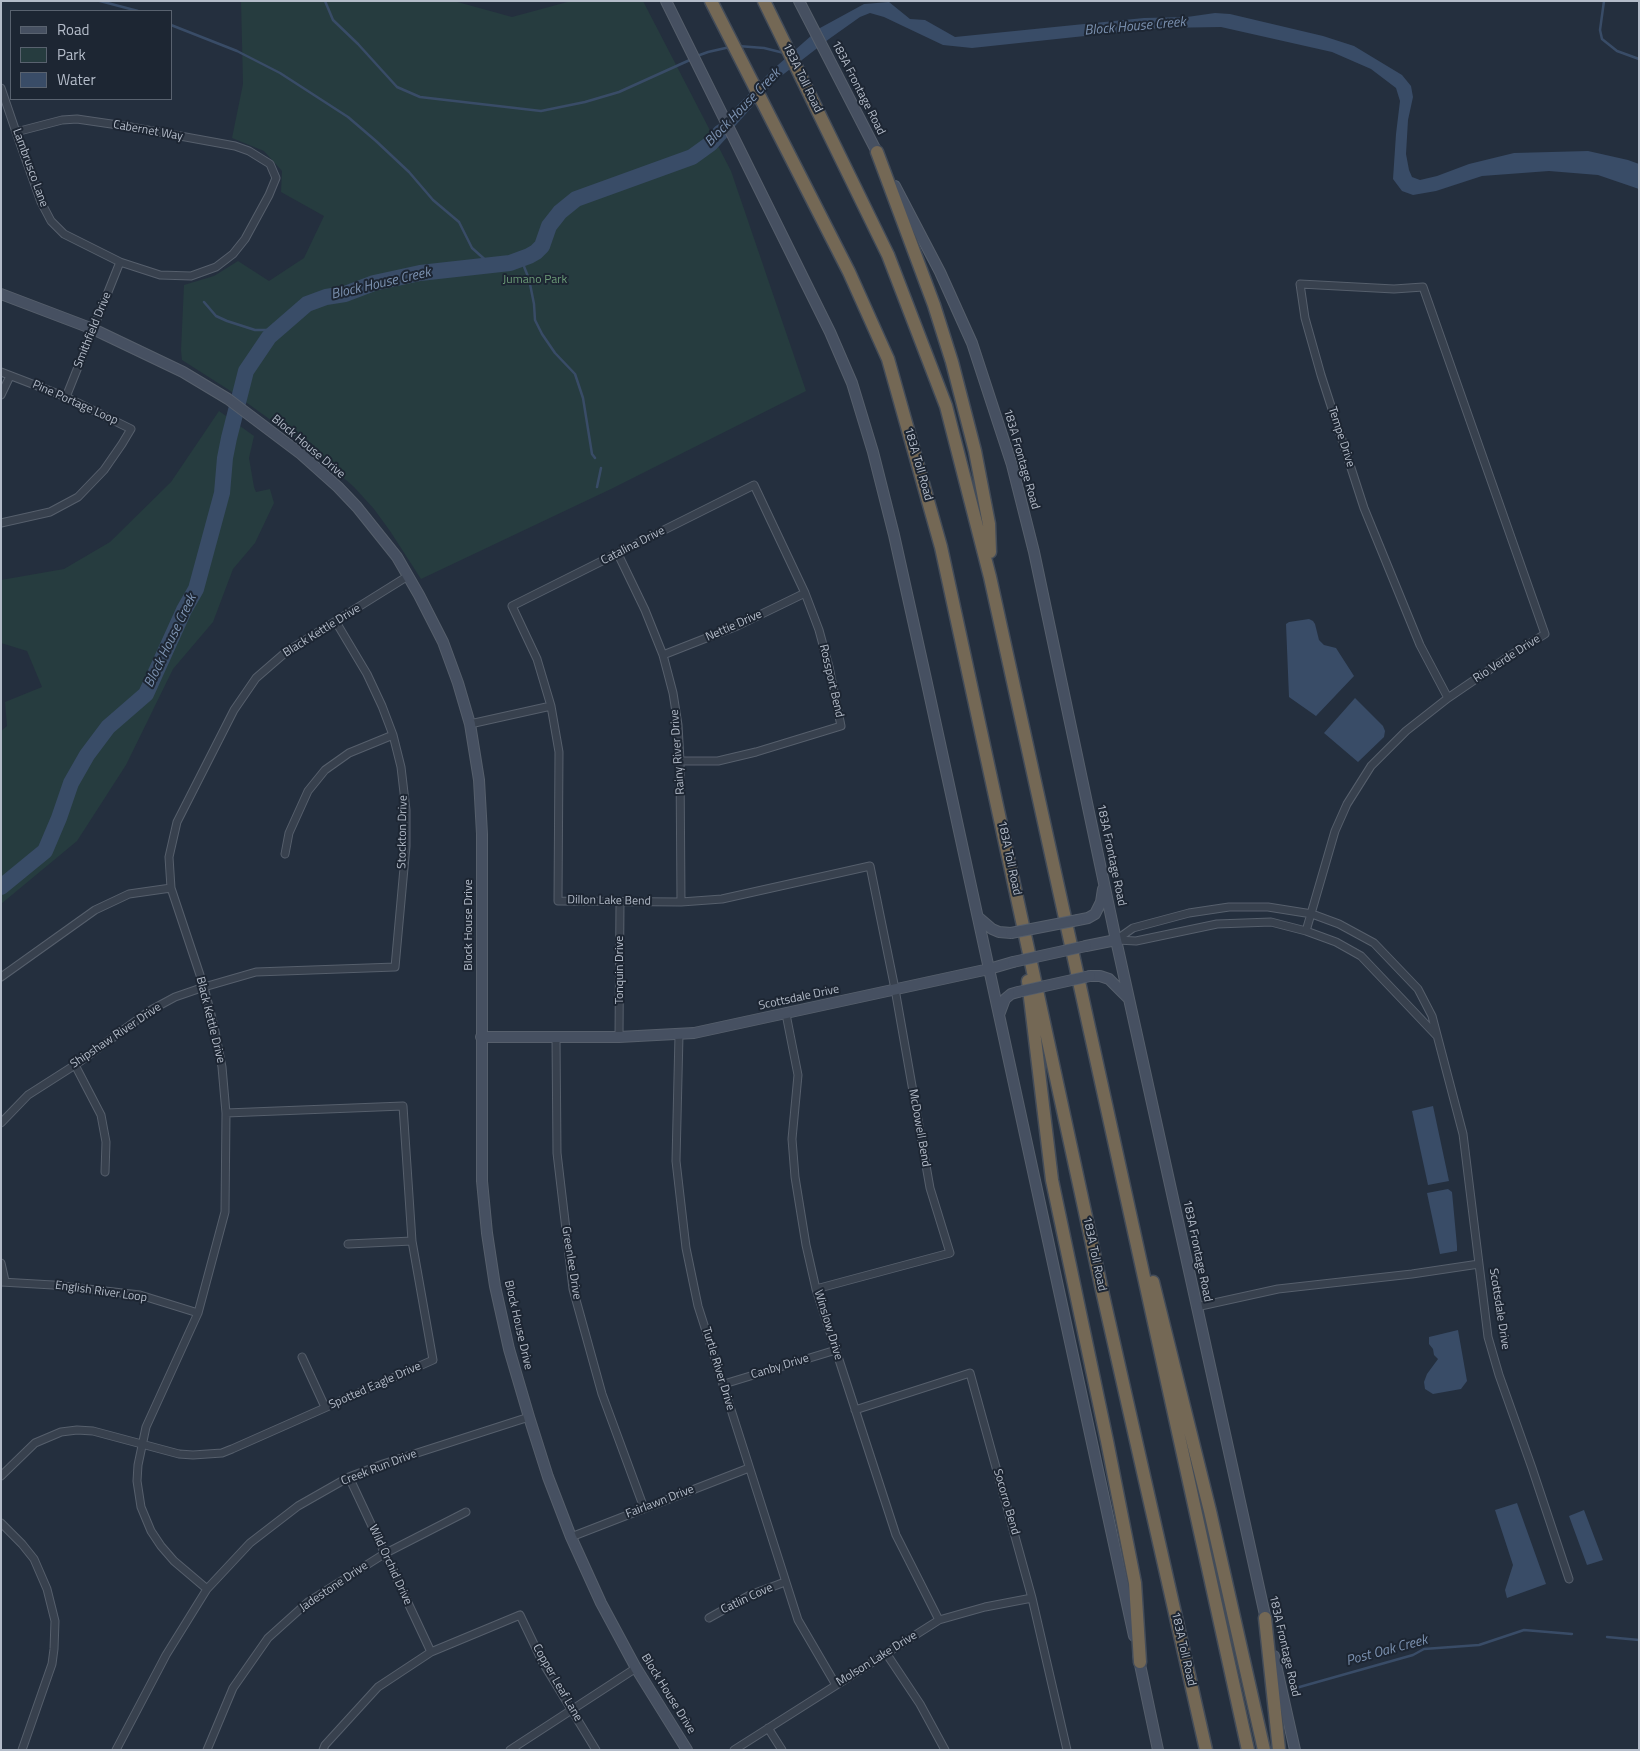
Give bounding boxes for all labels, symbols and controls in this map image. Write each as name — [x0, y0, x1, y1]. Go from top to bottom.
legend — [10, 10, 172, 100]
water label: Block House Creek — [1084, 14, 1186, 40]
text: Road — [57, 18, 89, 41]
street label: 183A Frontage Road — [828, 38, 888, 138]
street label: 183A Toll Road — [779, 41, 825, 115]
text: Park — [57, 43, 86, 66]
water label: Block House Creek — [702, 66, 784, 150]
text: Water — [57, 68, 96, 91]
street label: Cabernet Way — [112, 118, 184, 144]
street label: Lambrusco Lane — [9, 127, 51, 209]
water label: Block House Creek — [330, 264, 432, 304]
park label: Jumano Park — [503, 273, 567, 287]
street label: Smithfield Drive — [71, 290, 115, 370]
street label: Pine Portage Loop — [30, 378, 120, 428]
street label: Tempe Drive — [1324, 405, 1358, 469]
street label: 183A Frontage Road — [1000, 407, 1042, 511]
street label: Block House Drive — [268, 412, 348, 482]
street label: 183A Toll Road — [901, 426, 935, 502]
street label: Catalina Drive — [599, 524, 667, 568]
water label: Block House Creek — [141, 592, 201, 690]
street label: Black Kettle Drive — [281, 601, 363, 661]
street label: Nettie Drive — [704, 607, 764, 645]
street label: Rio Verde Drive — [1471, 632, 1543, 686]
street label: Rossport Bend — [816, 643, 846, 719]
street label: Rainy River Drive — [668, 709, 688, 795]
street label: Stockton Drive — [395, 795, 411, 869]
street label: 183A Frontage Road — [1093, 803, 1129, 907]
street label: 183A Toll Road — [994, 819, 1024, 897]
street label: Block House Drive — [462, 879, 476, 971]
street label: Dillon Lake Bend — [567, 893, 651, 909]
street label: Tonquin Drive — [613, 936, 627, 1004]
street label: Black Kettle Drive — [192, 975, 228, 1065]
street label: Scottsdale Drive — [757, 982, 841, 1014]
street label: Shipshaw River Drive — [68, 1000, 164, 1072]
street label: McDowell Bend — [905, 1088, 933, 1168]
street label: 183A Frontage Road — [1179, 1199, 1215, 1303]
street label: 183A Toll Road — [1079, 1215, 1109, 1293]
street label: Greenlee Drive — [558, 1225, 584, 1301]
street label: Scottsdale Drive — [1485, 1267, 1513, 1351]
street label: English River Loop — [54, 1278, 148, 1306]
street label: Block House Drive — [501, 1279, 535, 1371]
street label: Winslow Drive — [811, 1288, 845, 1362]
street label: Turtle River Drive — [699, 1326, 737, 1412]
street label: Canby Drive — [749, 1351, 811, 1383]
street label: Spotted Eagle Drive — [327, 1359, 423, 1413]
street label: Creek Run Drive — [339, 1447, 419, 1489]
street label: Socorro Bend — [990, 1467, 1022, 1537]
street label: Fairlawn Drive — [624, 1482, 696, 1522]
street label: Wild Orchid Drive — [365, 1523, 415, 1607]
street label: Jadestone Drive — [297, 1559, 371, 1615]
street label: Catlin Cove — [719, 1581, 775, 1617]
street label: 183A Frontage Road — [1265, 1594, 1303, 1698]
street label: 183A Toll Road — [1167, 1611, 1199, 1687]
street label: Molson Lake Drive — [834, 1628, 920, 1690]
water label: Post Oak Creek — [1344, 1632, 1430, 1670]
street label: Copper Leaf Lane — [529, 1642, 585, 1724]
street label: Block House Drive — [638, 1651, 698, 1737]

